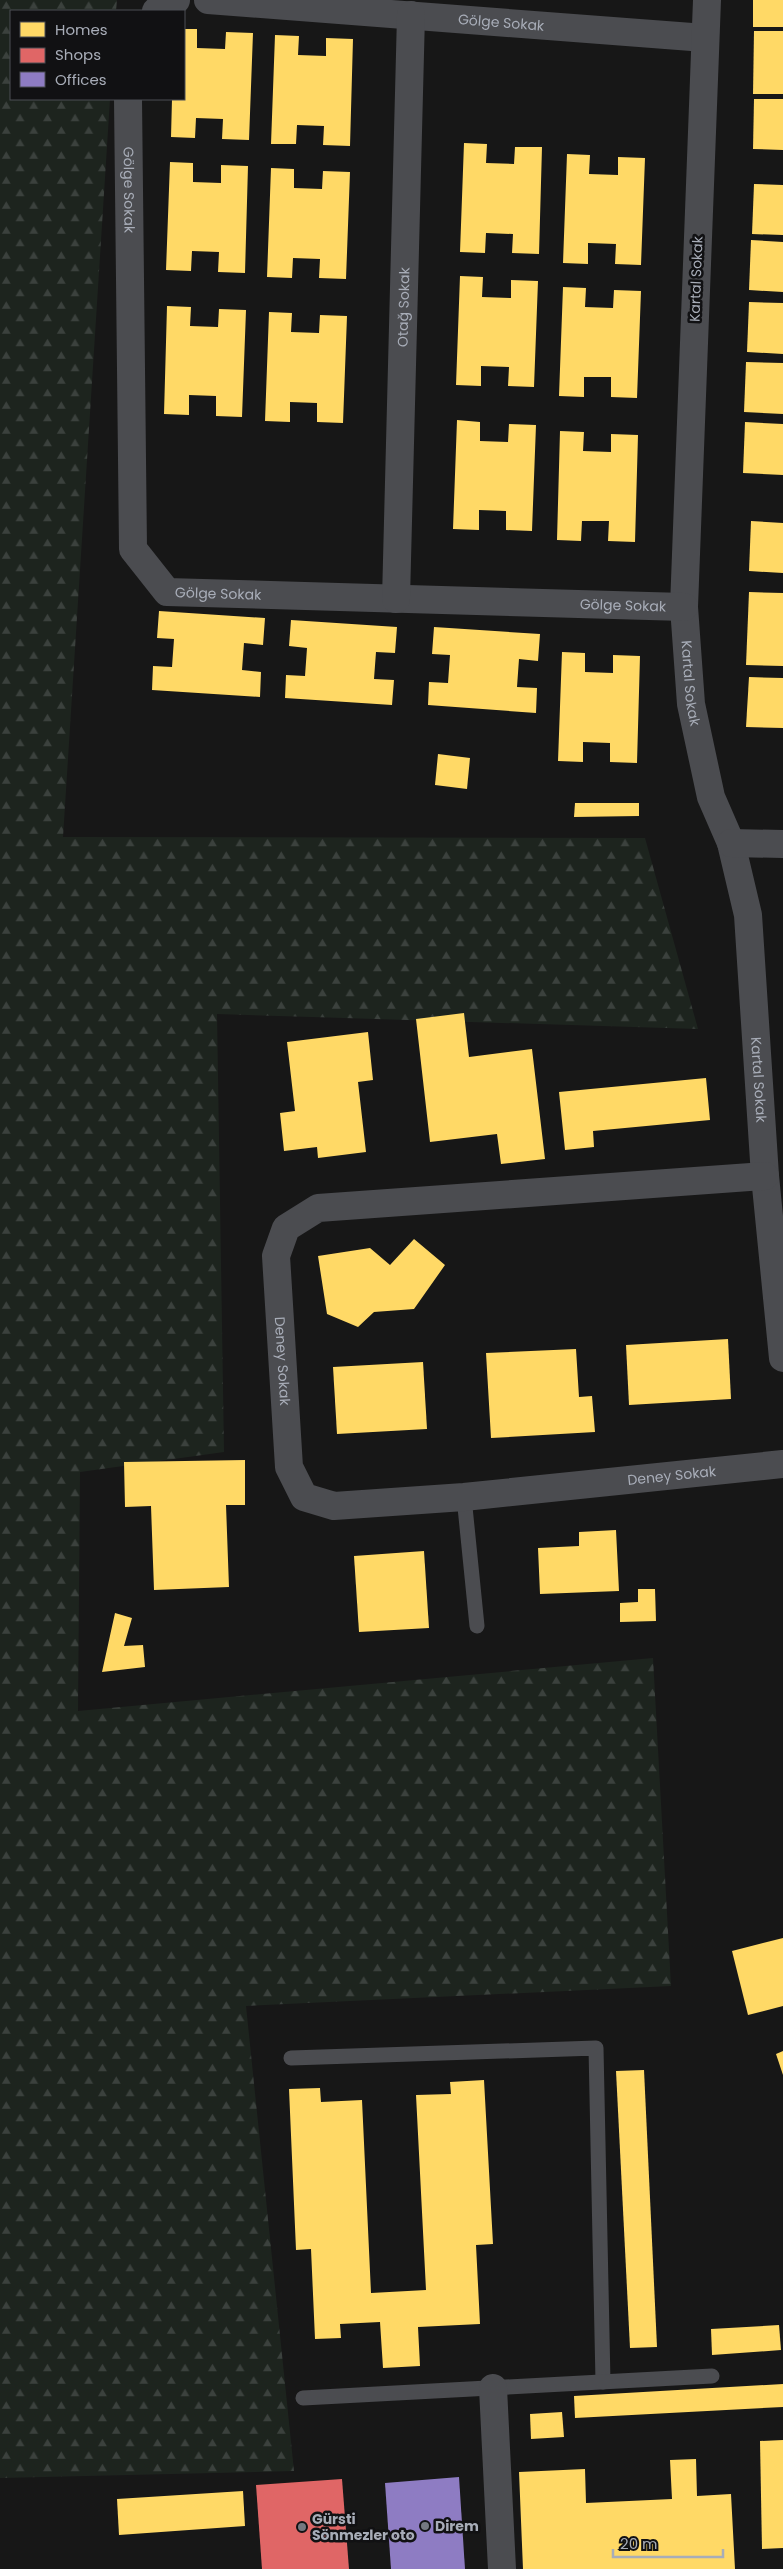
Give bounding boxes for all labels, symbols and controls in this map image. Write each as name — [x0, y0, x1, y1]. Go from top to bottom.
street label: Gölge Sokak — [457, 9, 546, 36]
legend — [10, 10, 185, 100]
text: Homes — [55, 19, 108, 40]
text: Shops — [55, 44, 101, 65]
text: Offices — [55, 69, 107, 90]
street label: Gölge Sokak — [119, 147, 139, 234]
street label: Kartal Sokak — [685, 235, 708, 322]
street label: Otağ Sokak — [392, 266, 415, 347]
street label: Gölge Sokak — [175, 582, 262, 605]
street label: Gölge Sokak — [580, 594, 667, 616]
street label: Kartal Sokak — [676, 640, 706, 729]
street label: Kartal Sokak — [746, 1036, 772, 1124]
street label: Deney Sokak — [270, 1316, 295, 1407]
street label: Deney Sokak — [626, 1461, 718, 1490]
place label: Gürsti Sönmezler oto — [312, 2509, 415, 2545]
place label: Direm — [435, 2516, 479, 2536]
marker: Direm — [419, 2520, 431, 2532]
marker: Gürsti Sönmezler oto — [296, 2521, 308, 2533]
scale bar — [613, 2526, 723, 2558]
text: 20 m — [620, 2533, 658, 2554]

